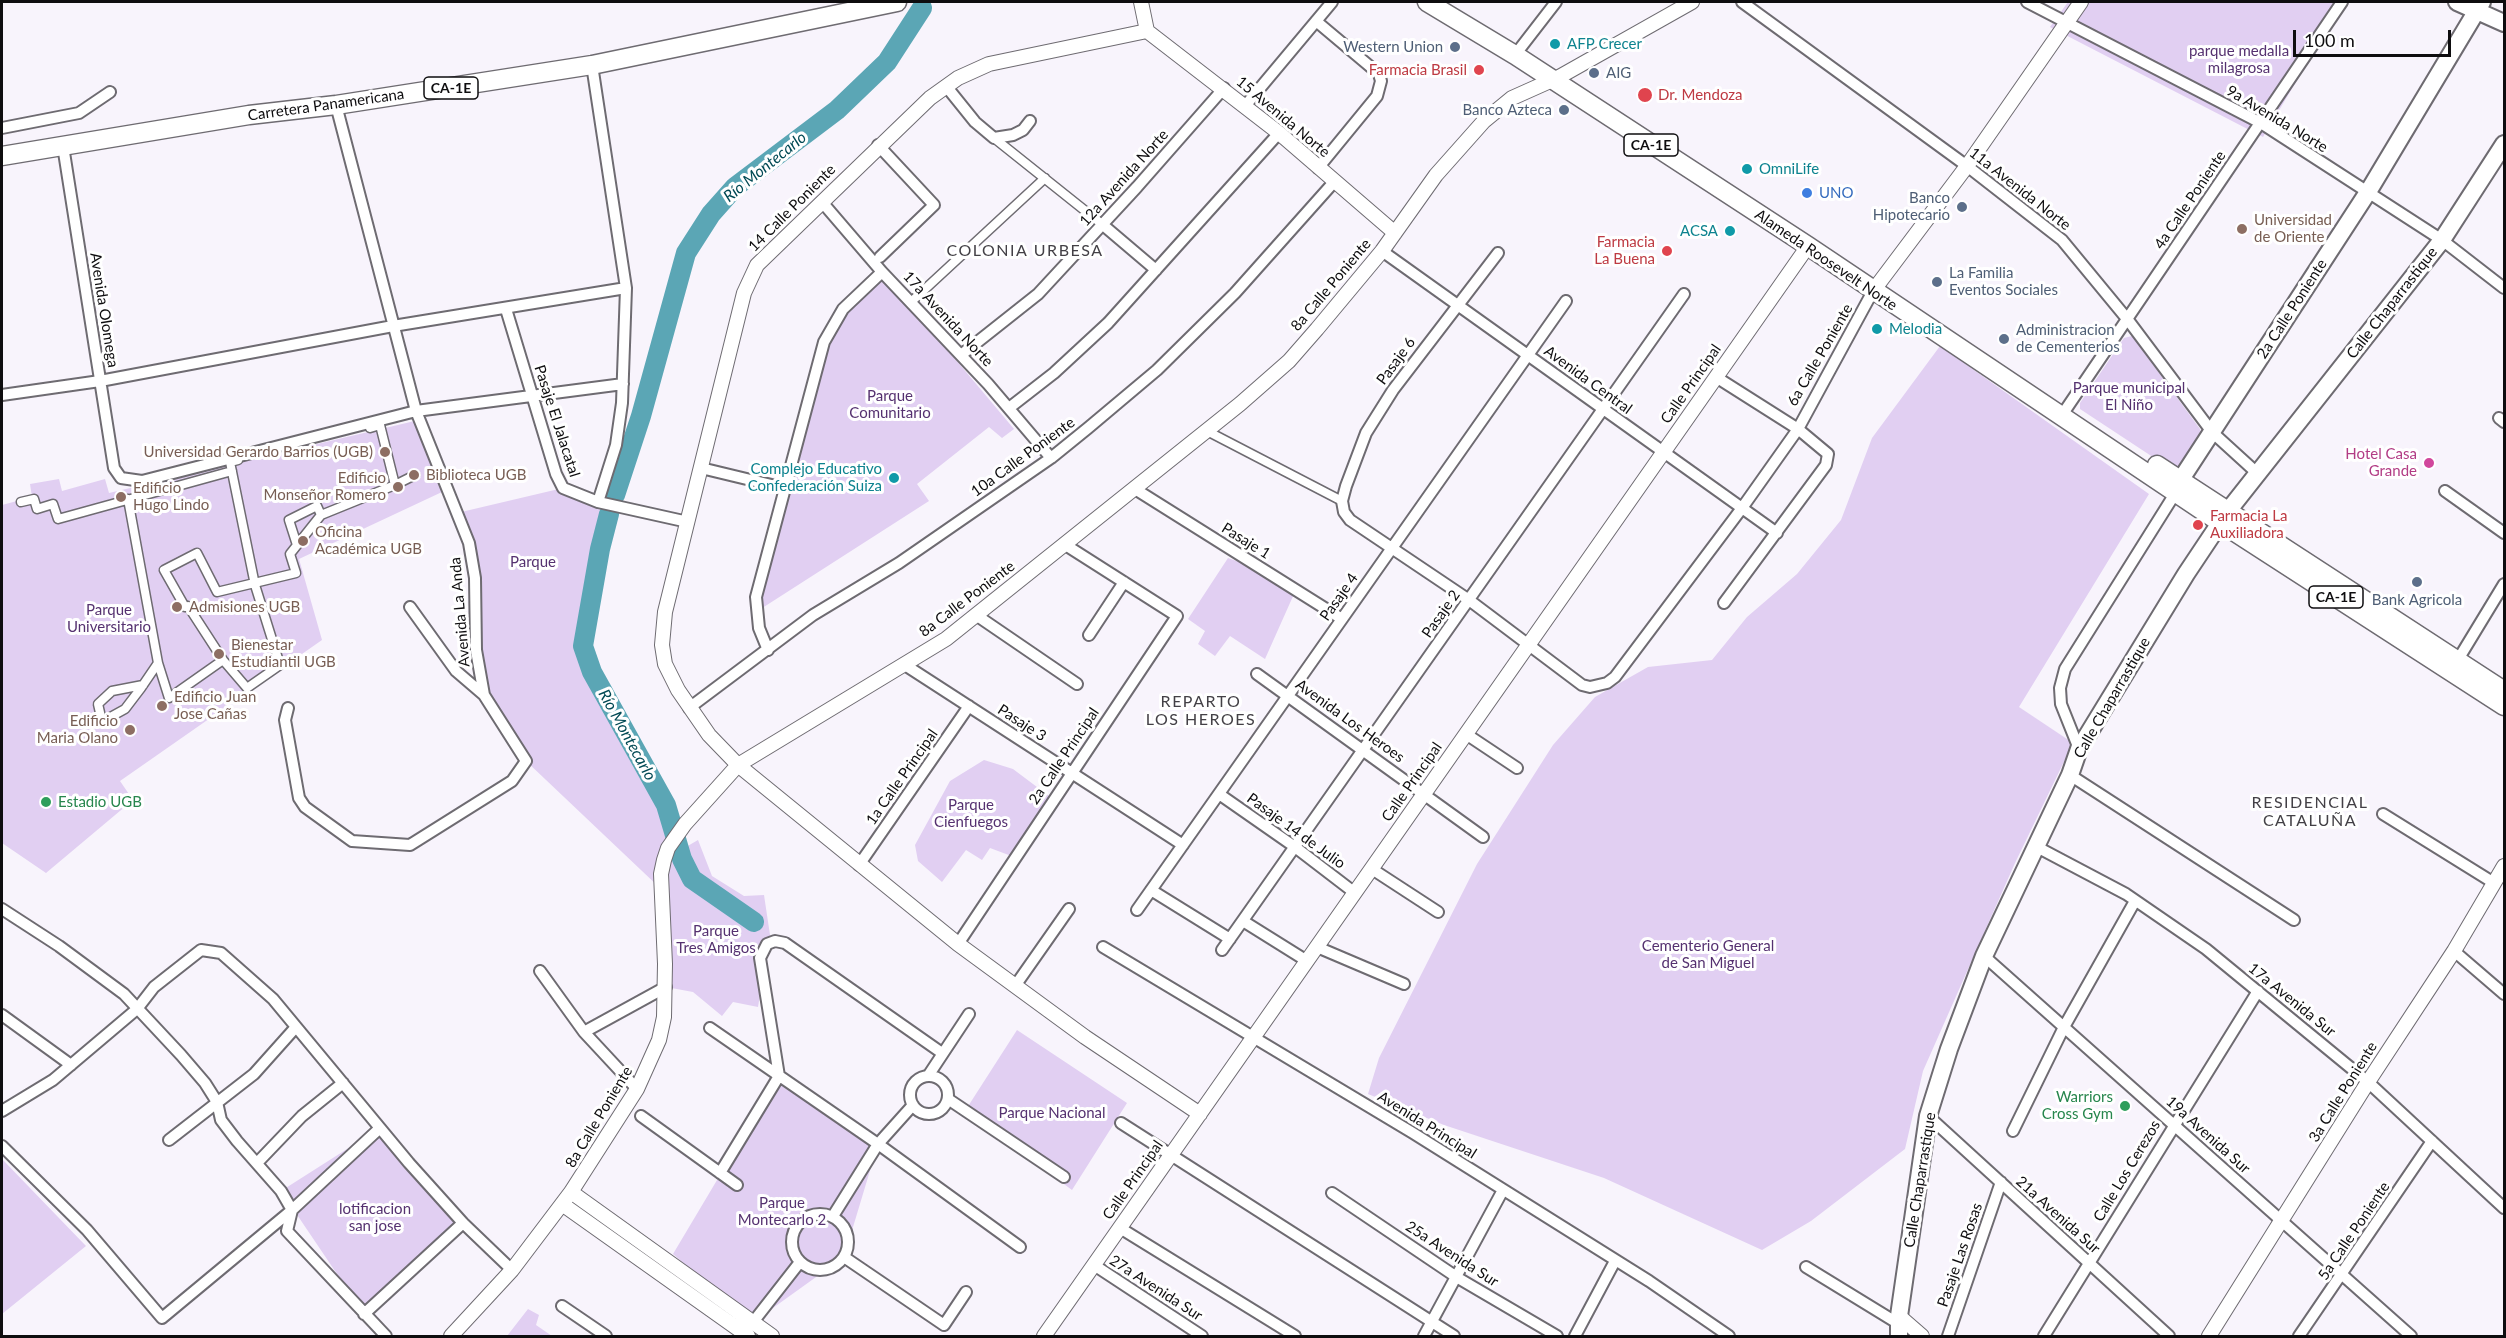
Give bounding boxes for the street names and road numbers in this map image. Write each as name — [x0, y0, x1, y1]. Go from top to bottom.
street label: 15 Avenida Norte — [1233, 73, 1333, 161]
road number: CA-1E — [424, 77, 478, 99]
street label: 9a Avenida Norte — [2223, 82, 2331, 156]
street label: Carretera Panamericana — [247, 85, 405, 125]
street label: 12a Avenida Norte — [1076, 126, 1172, 230]
road number: CA-1E — [1624, 134, 1678, 156]
street label: 11a Avenida Norte — [1966, 144, 2074, 234]
street label: 4a Calle Poniente — [2150, 147, 2230, 253]
street label: 14 Calle Poniente — [745, 161, 839, 255]
street label: Alameda Roosevelt Norte — [1751, 206, 1901, 314]
street label: 8a Calle Poniente — [1287, 235, 1375, 335]
street label: Calle Chaparrastique — [2343, 244, 2441, 362]
street label: Avenida Olomega — [86, 251, 122, 369]
street label: 2a Calle Poniente — [2253, 256, 2331, 362]
street label: 17a Avenida Norte — [899, 268, 997, 370]
street label: 6a Calle Poniente — [1783, 301, 1857, 409]
street label: Pasaje 6 — [1373, 334, 1419, 388]
street label: Calle Principal — [1657, 341, 1725, 427]
street label: Avenida Central — [1540, 342, 1636, 418]
street label: Pasaje El Jalacatal — [530, 363, 584, 479]
street label: 10a Calle Poniente — [968, 413, 1078, 501]
street label: Pasaje 1 — [1218, 519, 1274, 563]
street label: Avenida La Anda — [446, 556, 474, 668]
street label: 8a Calle Poniente — [916, 557, 1018, 641]
street label: Pasaje 4 — [1316, 570, 1362, 624]
road number: CA-1E — [2309, 586, 2363, 608]
street label: Pasaje 2 — [1418, 587, 1464, 641]
street label: Calle Chaparrastique — [2070, 634, 2154, 762]
street label: Avenida Los Heroes — [1292, 676, 1408, 766]
street label: Pasaje 3 — [994, 701, 1050, 745]
street label: 2a Calle Principal — [1025, 704, 1103, 808]
street label: 1a Calle Principal — [862, 726, 942, 828]
street label: Calle Principal — [1378, 739, 1446, 825]
street label: Pasaje 14 de Julio — [1243, 789, 1349, 873]
street label: 17a Avenida Sur — [2245, 959, 2339, 1041]
street label: 3a Calle Poniente — [2305, 1039, 2381, 1145]
street label: 8a Calle Poniente — [562, 1063, 636, 1171]
street label: Avenida Principal — [1374, 1087, 1480, 1163]
street label: 19a Avenida Sur — [2162, 1092, 2254, 1178]
street label: Calle Chaparrastique — [1900, 1111, 1940, 1249]
street label: Calle Los Cerezos — [2090, 1117, 2164, 1225]
street label: Calle Principal — [1099, 1137, 1167, 1223]
street label: 21a Avenida Sur — [2012, 1172, 2104, 1258]
street label: 5a Calle Poniente — [2314, 1178, 2394, 1284]
street label: Pasaje Las Rosas — [1934, 1201, 1986, 1309]
street label: 25a Avenida Sur — [1402, 1217, 1502, 1291]
street label: 27a Avenida Sur — [1106, 1251, 1206, 1325]

